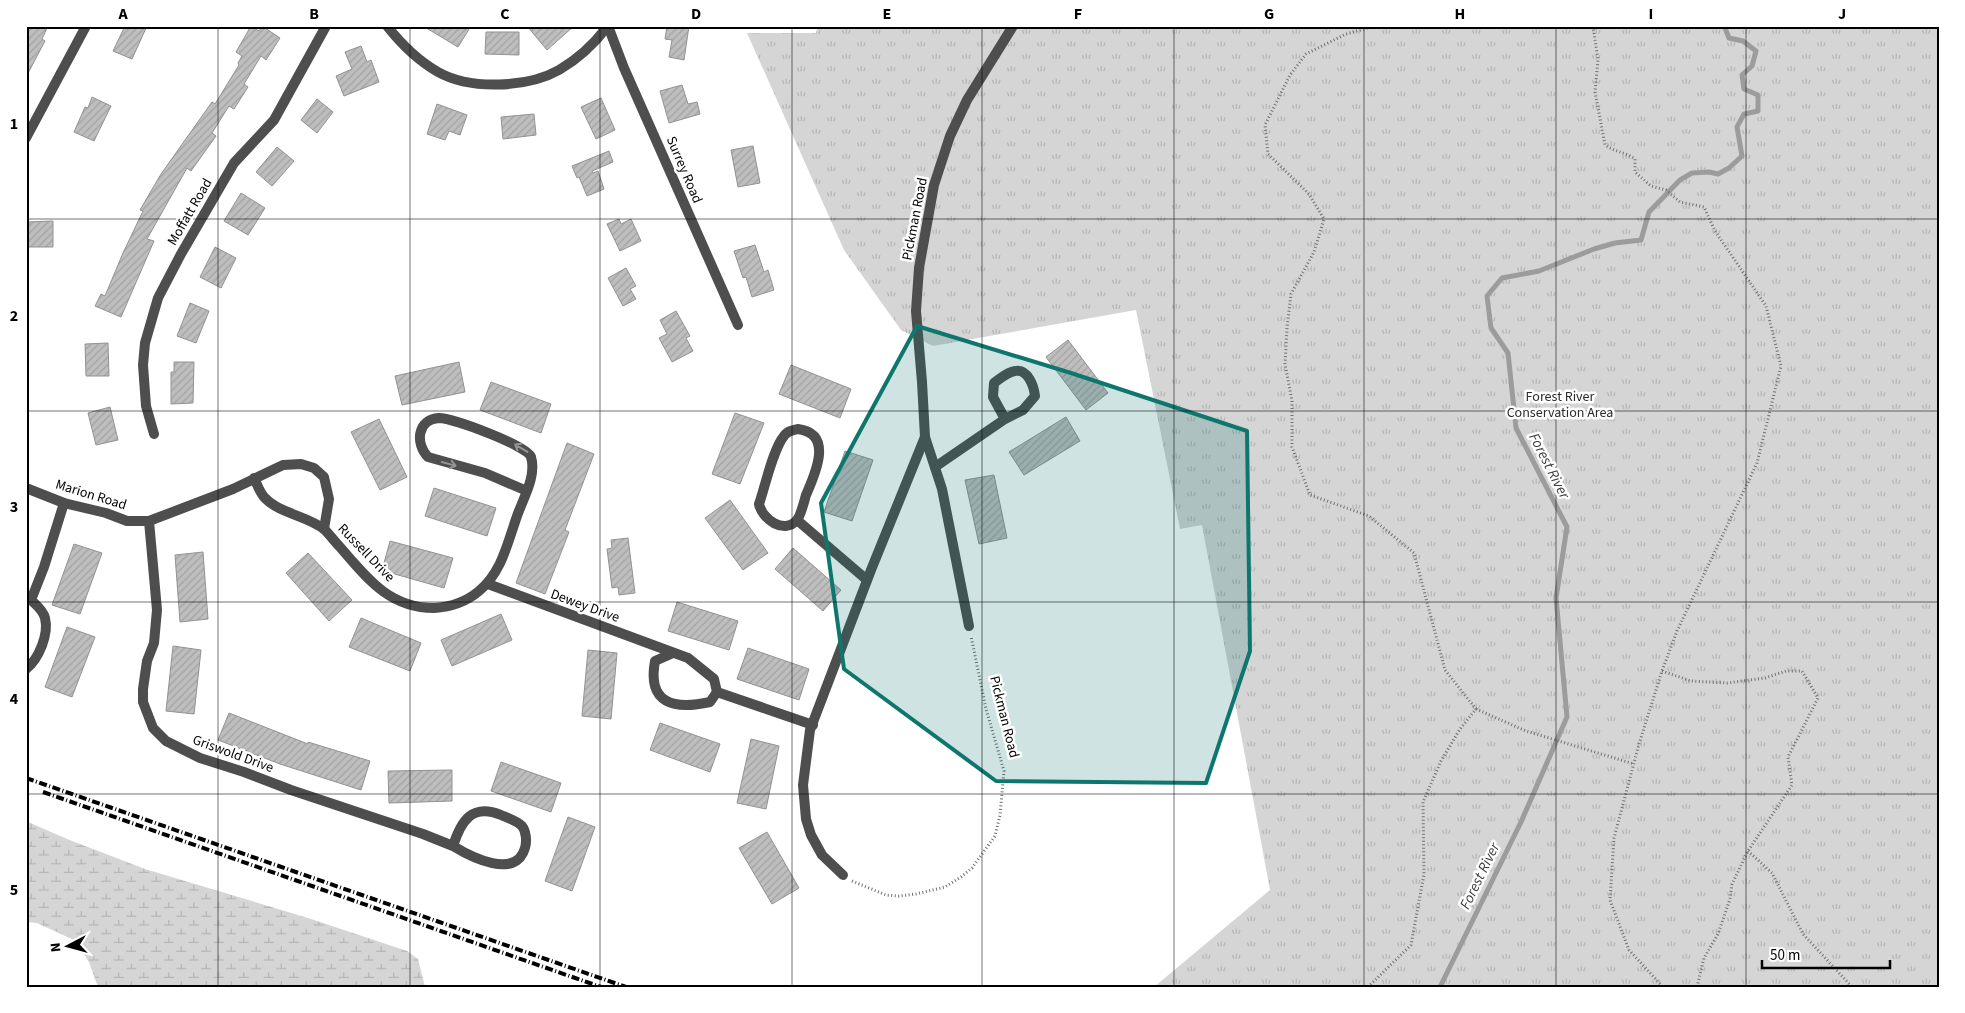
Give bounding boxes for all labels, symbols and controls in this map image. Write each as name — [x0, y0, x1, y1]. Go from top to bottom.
text: A — [117, 3, 128, 25]
text: B — [309, 3, 319, 25]
text: C — [500, 3, 510, 25]
text: D — [691, 3, 701, 25]
text: E — [883, 3, 891, 25]
text: F — [1074, 3, 1082, 25]
text: G — [1264, 3, 1274, 25]
text: H — [1455, 3, 1465, 25]
text: I — [1649, 3, 1653, 25]
text: J — [1838, 3, 1846, 25]
text: 1 — [10, 113, 18, 135]
street label: Surrey Road — [661, 133, 707, 207]
street label: Moffatt Road — [163, 175, 217, 249]
street label: Pickman Road — [897, 176, 933, 262]
text: 2 — [10, 305, 18, 327]
park label: Forest River Conservation Area — [1507, 387, 1613, 423]
water label: Forest River — [1523, 429, 1575, 503]
one-way arrow — [515, 442, 529, 452]
one-way arrow — [441, 459, 457, 469]
street label: Marion Road — [53, 475, 129, 515]
text: 3 — [10, 496, 18, 518]
street label: Russell Drive — [333, 519, 399, 587]
street label: Dewey Drive — [548, 584, 622, 628]
street label: Pickman Road — [984, 674, 1024, 760]
text: 4 — [10, 688, 19, 710]
street label: Griswold Drive — [190, 730, 276, 778]
water label: Forest River — [1455, 838, 1506, 913]
text: 5 — [10, 879, 18, 901]
north arrow — [42, 920, 92, 970]
scale bar — [1762, 938, 1890, 970]
text: N — [46, 942, 66, 953]
text: 50 m — [1770, 945, 1800, 966]

